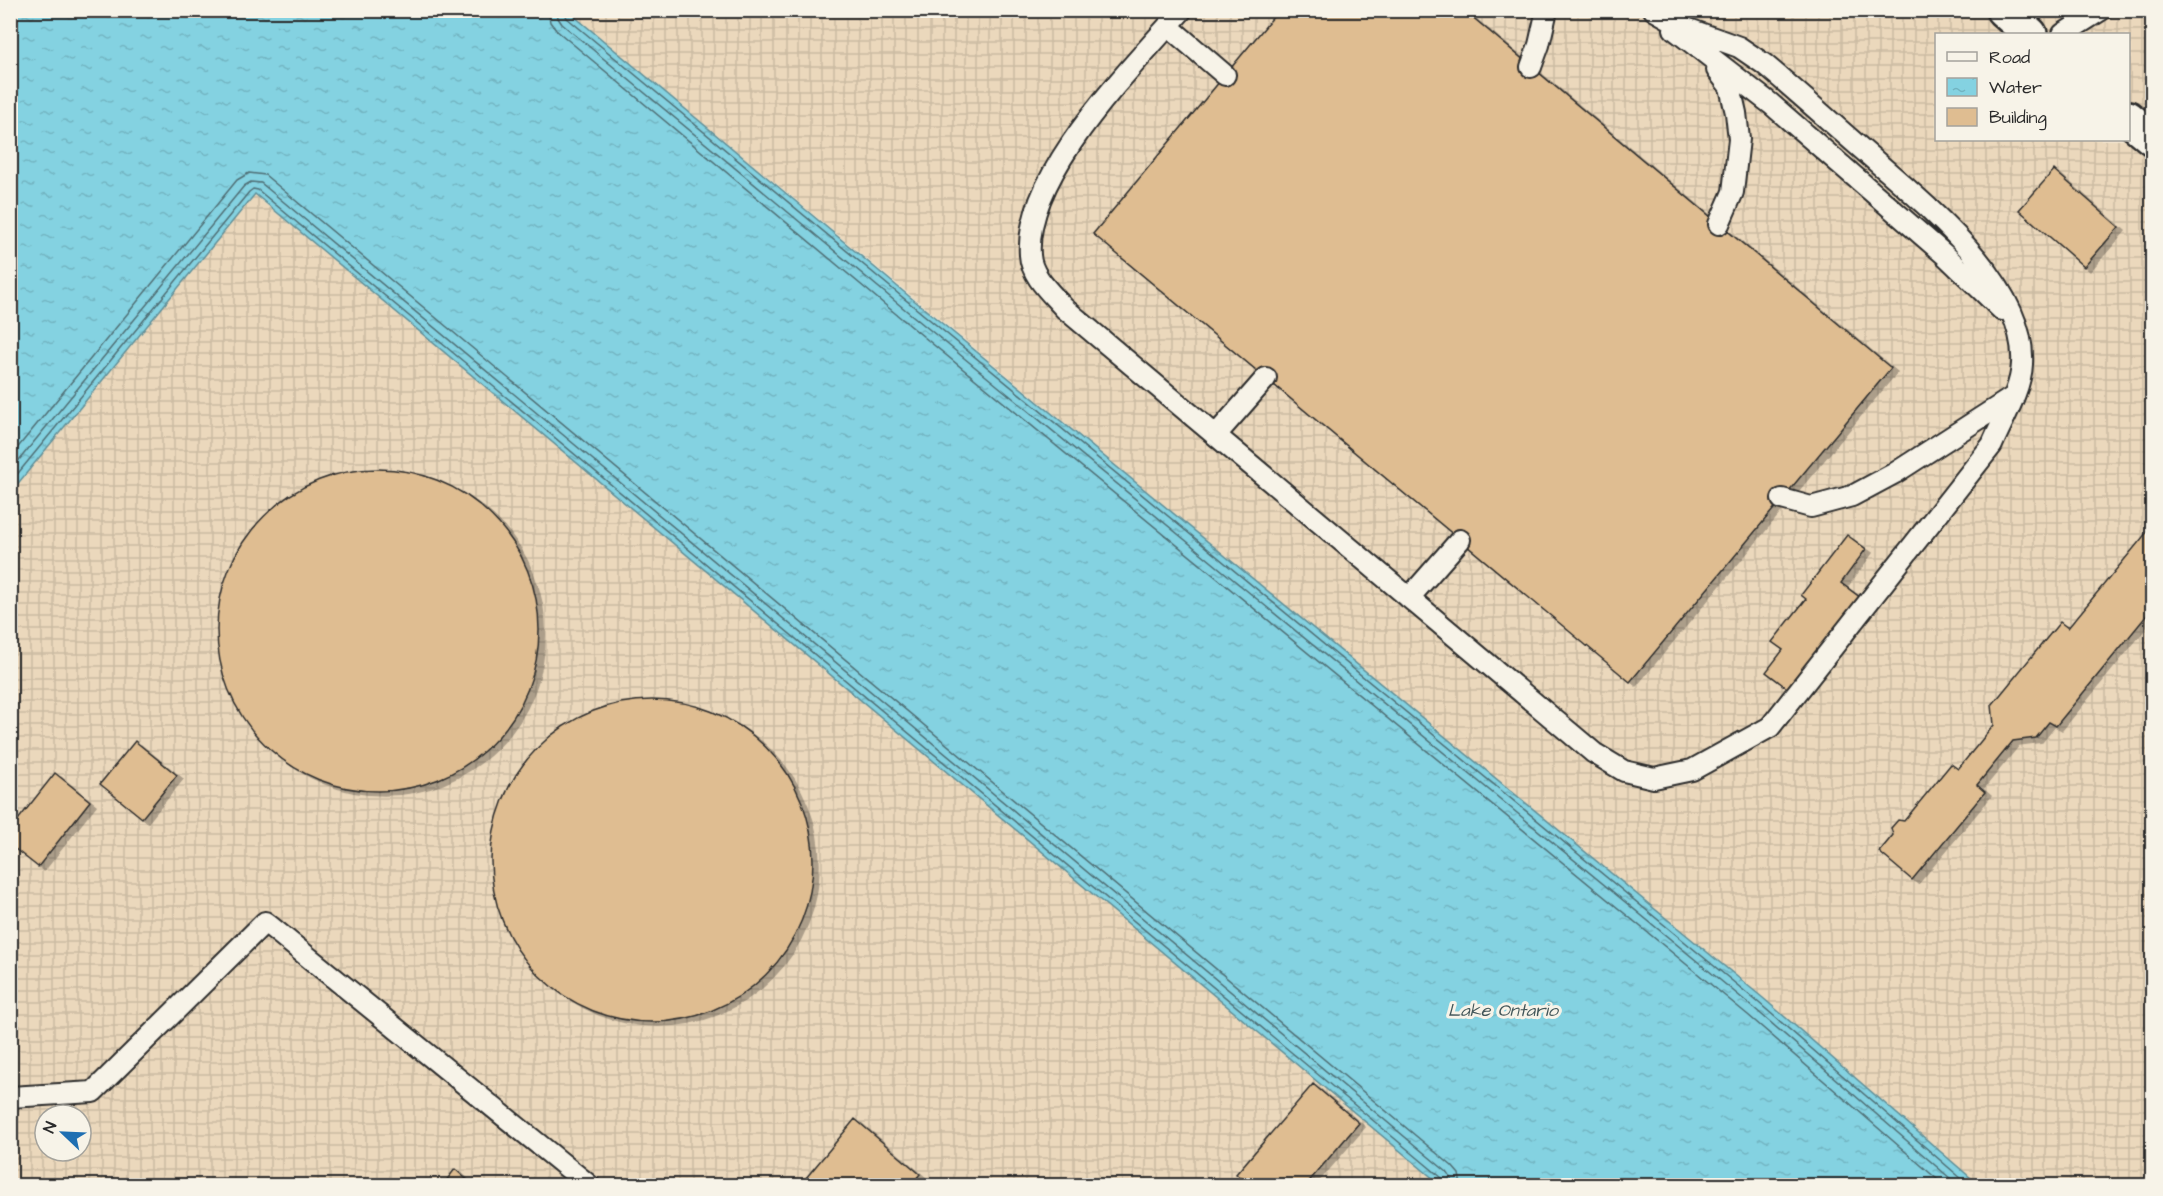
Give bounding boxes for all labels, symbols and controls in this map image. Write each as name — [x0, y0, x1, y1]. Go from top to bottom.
legend — [1935, 33, 2130, 141]
text: Road — [1989, 45, 2030, 70]
text: Water — [1989, 75, 2042, 100]
text: Building — [1989, 105, 2047, 131]
water label: Lake Ontario — [1448, 998, 1560, 1023]
north arrow — [33, 1103, 93, 1163]
text: N — [38, 1119, 62, 1136]

